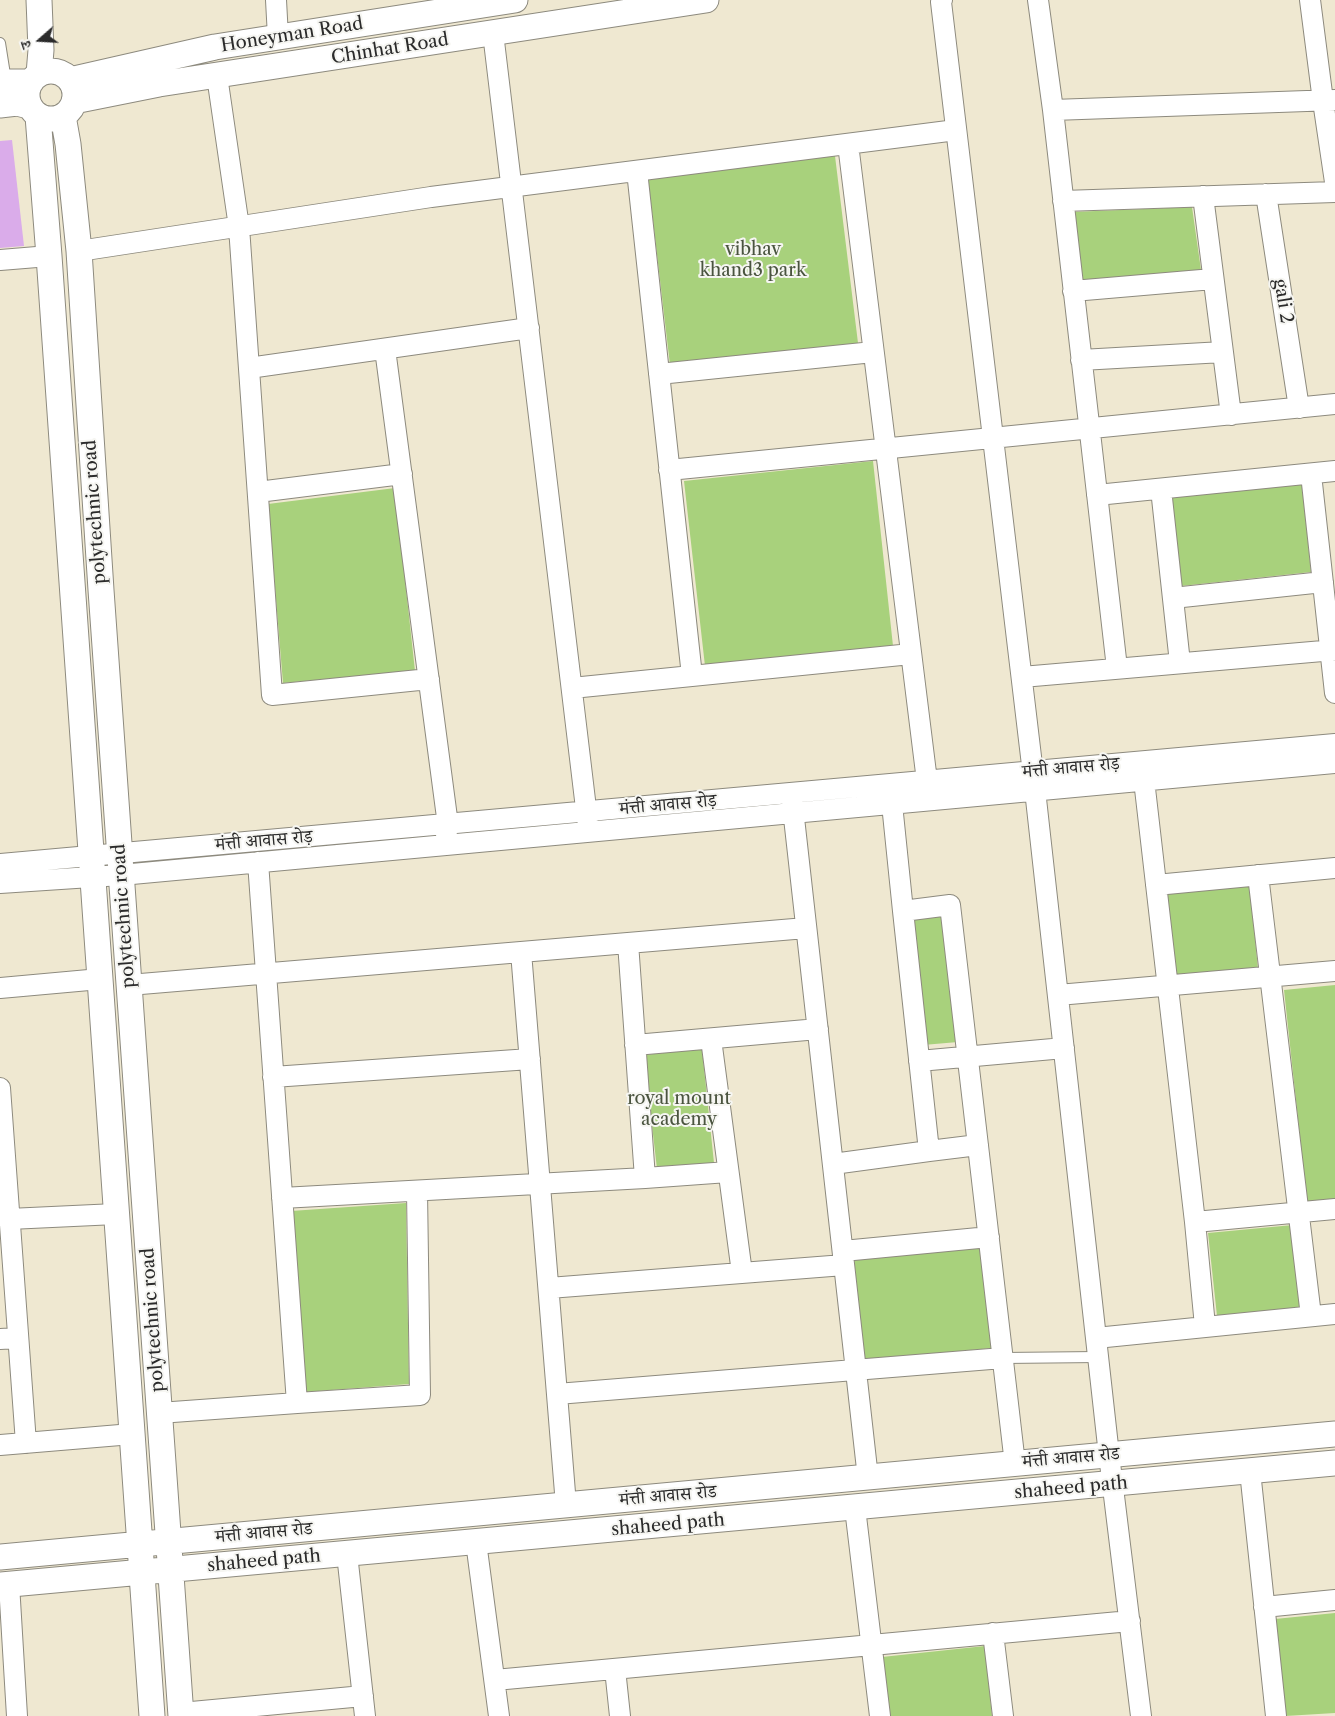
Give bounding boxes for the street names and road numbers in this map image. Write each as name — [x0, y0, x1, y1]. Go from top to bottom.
street label: Honeyman Road — [219, 13, 365, 57]
street label: Chinhat Road — [330, 29, 450, 69]
street label: gali 2 — [1269, 277, 1297, 325]
street label: polytechnic road — [79, 439, 111, 585]
street label: मंत्ती आवास रोड़ — [1021, 753, 1121, 783]
street label: मंत्ती आवास रोड़ — [618, 790, 718, 820]
street label: मंत्ती आवास रोड़ — [214, 826, 314, 856]
street label: polytechnic road — [108, 843, 140, 989]
street label: polytechnic road — [137, 1247, 169, 1393]
street label: मंत्ती आवास रोड — [1021, 1443, 1121, 1473]
street label: shaheed path — [1013, 1472, 1129, 1504]
street label: मंत्ती आवास रोड — [618, 1481, 718, 1511]
street label: shaheed path — [610, 1509, 726, 1541]
street label: मंत्ती आवास रोड — [214, 1518, 314, 1548]
street label: shaheed path — [206, 1545, 322, 1577]

